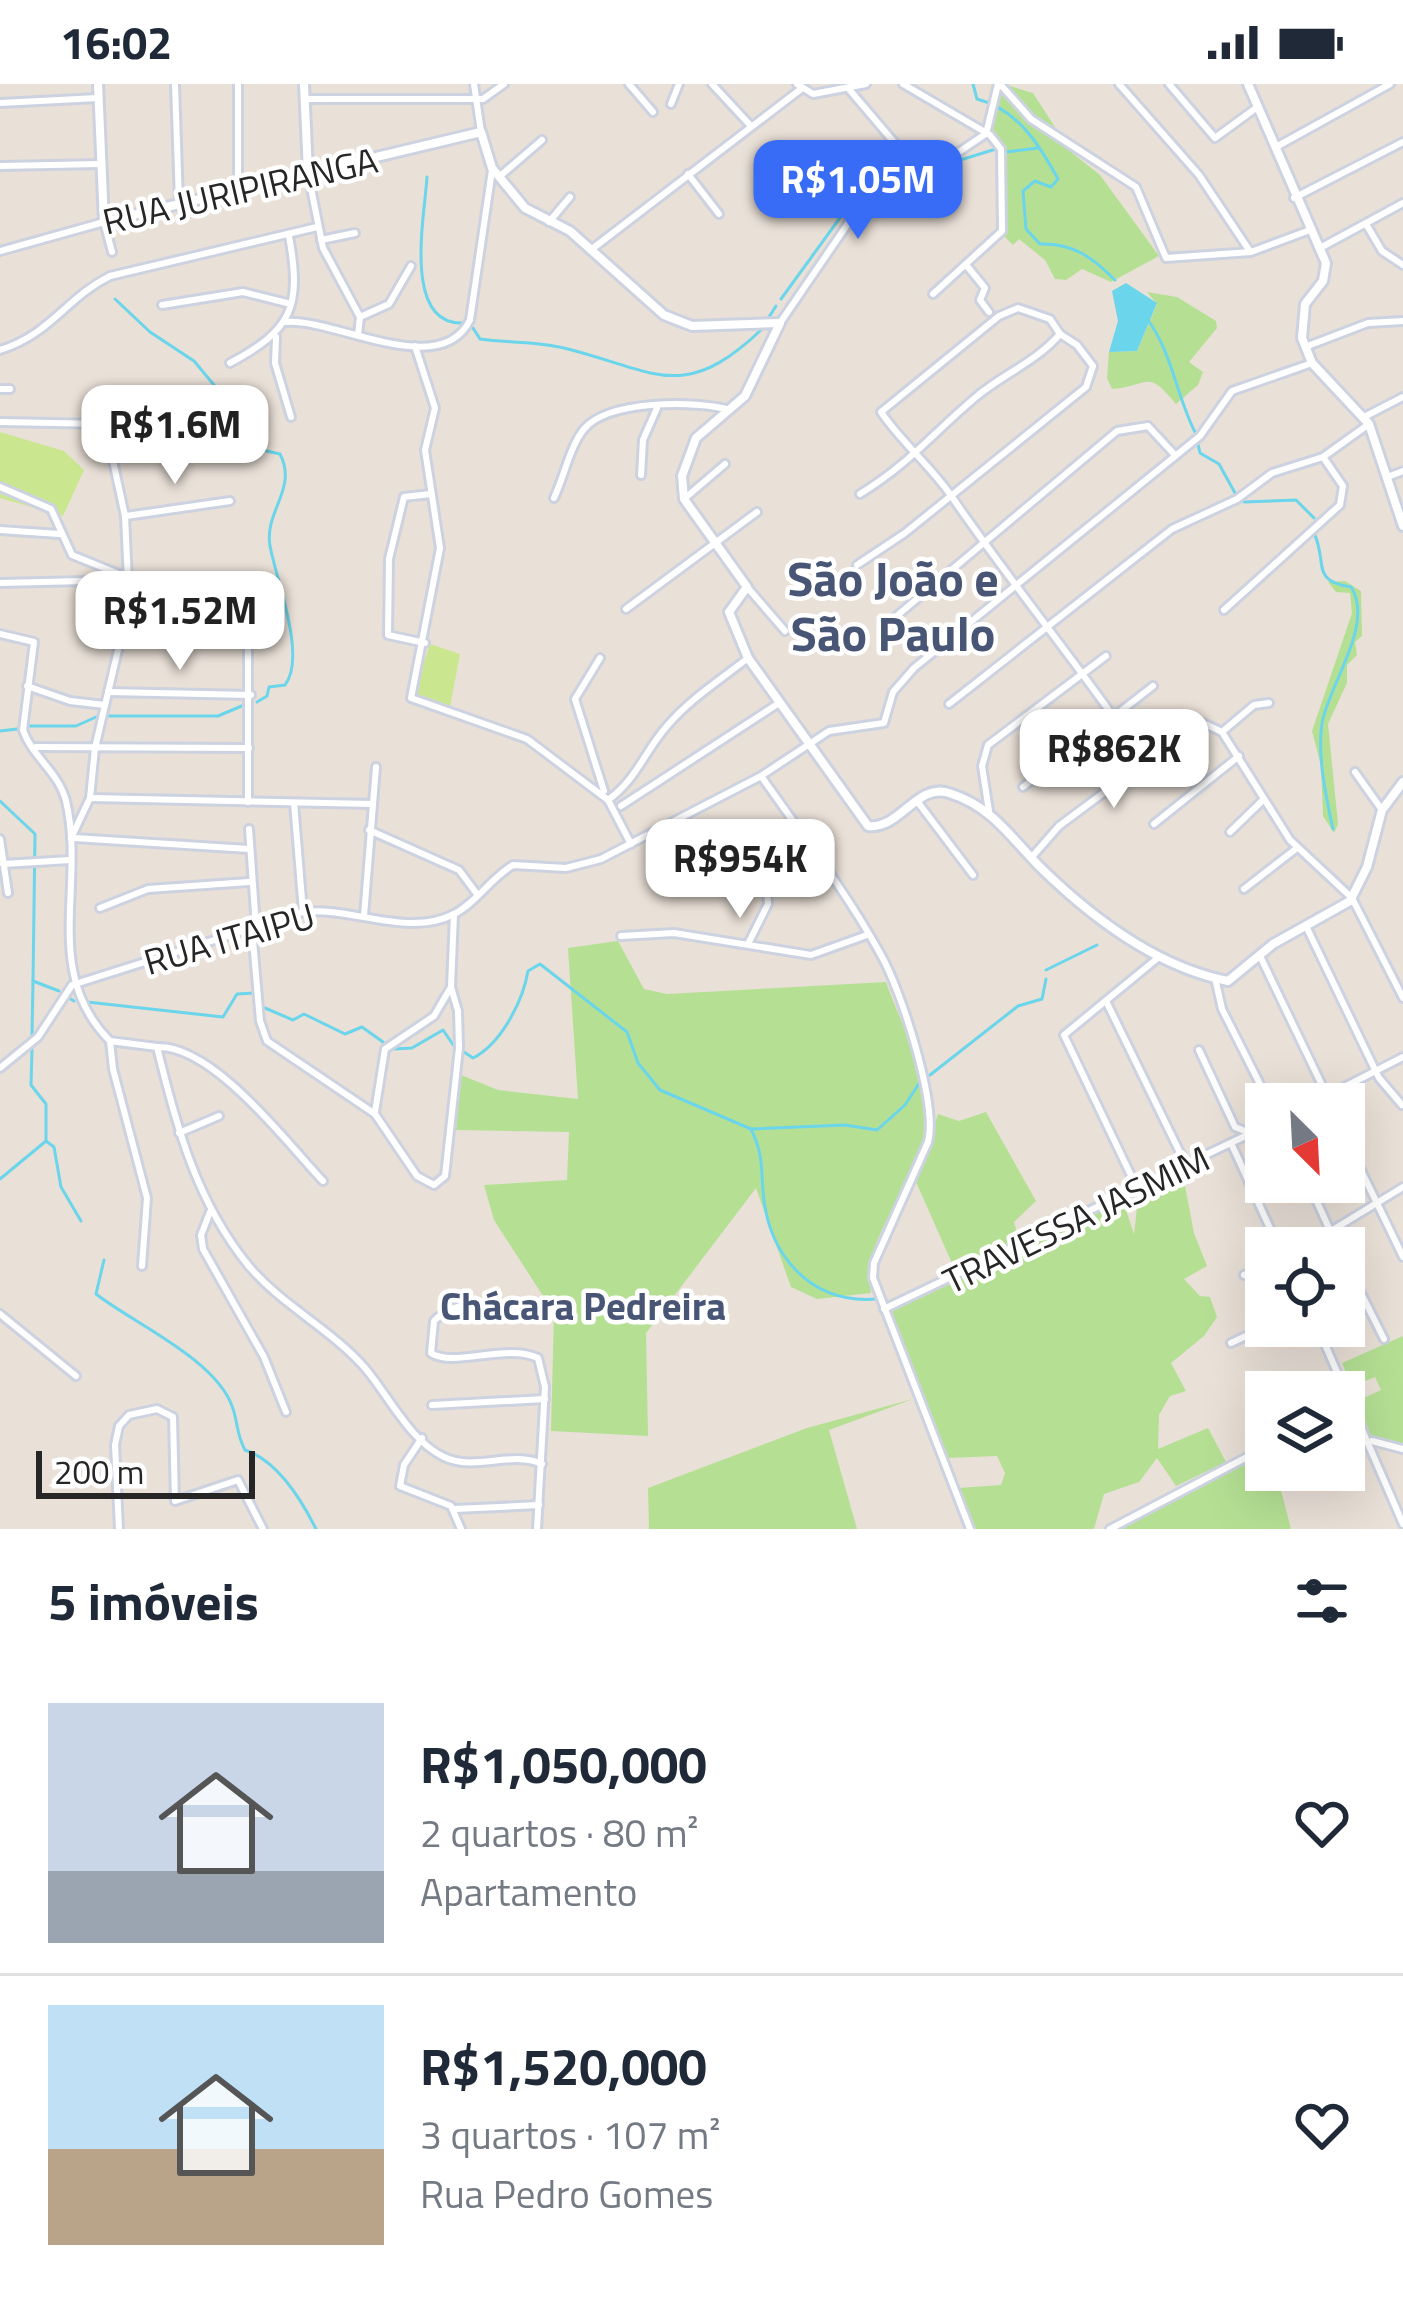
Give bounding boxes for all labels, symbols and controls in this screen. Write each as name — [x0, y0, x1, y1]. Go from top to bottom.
text: 16:02 — [60, 8, 172, 76]
street label: RUA JURIPIRANGA — [97, 132, 383, 248]
pin: R$1.05M — [747, 140, 969, 242]
text: R$1.05M — [781, 149, 936, 208]
pin: R$1.6M — [77, 385, 273, 487]
text: R$1.6M — [108, 394, 242, 453]
district label: São João e São Paulo — [787, 542, 999, 670]
pin: R$1.52M — [69, 571, 291, 673]
text: R$1.52M — [103, 580, 258, 639]
pin: R$862K — [1016, 709, 1212, 811]
text: R$862K — [1047, 718, 1181, 777]
pin: R$954K — [642, 819, 838, 921]
text: R$954K — [673, 828, 807, 887]
street label: RUA ITAIPU — [137, 887, 321, 989]
north arrow — [1245, 1083, 1365, 1203]
map controls — [1245, 1083, 1365, 1491]
street label: TRAVESSA JASMIM — [933, 1131, 1219, 1307]
button: locate — [1245, 1227, 1365, 1347]
district label: Chácara Pedreira — [440, 1276, 726, 1335]
button: layers — [1245, 1371, 1365, 1491]
scale bar — [36, 1445, 255, 1498]
text: 200 m — [54, 1447, 144, 1497]
text: 5 imóveis — [48, 1562, 259, 1640]
icon: filters — [1289, 1568, 1355, 1634]
text: R$1,050,000 — [420, 1725, 707, 1803]
icon: home — [144, 1751, 288, 1895]
icon: heart — [1289, 1790, 1355, 1856]
text: 2 quartos · 80 m² — [420, 1803, 699, 1862]
text: Apartamento — [420, 1862, 637, 1921]
text: R$1,520,000 — [420, 2027, 707, 2105]
icon: home — [144, 2053, 288, 2197]
icon: heart — [1289, 2092, 1355, 2158]
text: 3 quartos · 107 m² — [420, 2105, 720, 2164]
text: Rua Pedro Gomes — [420, 2164, 713, 2223]

